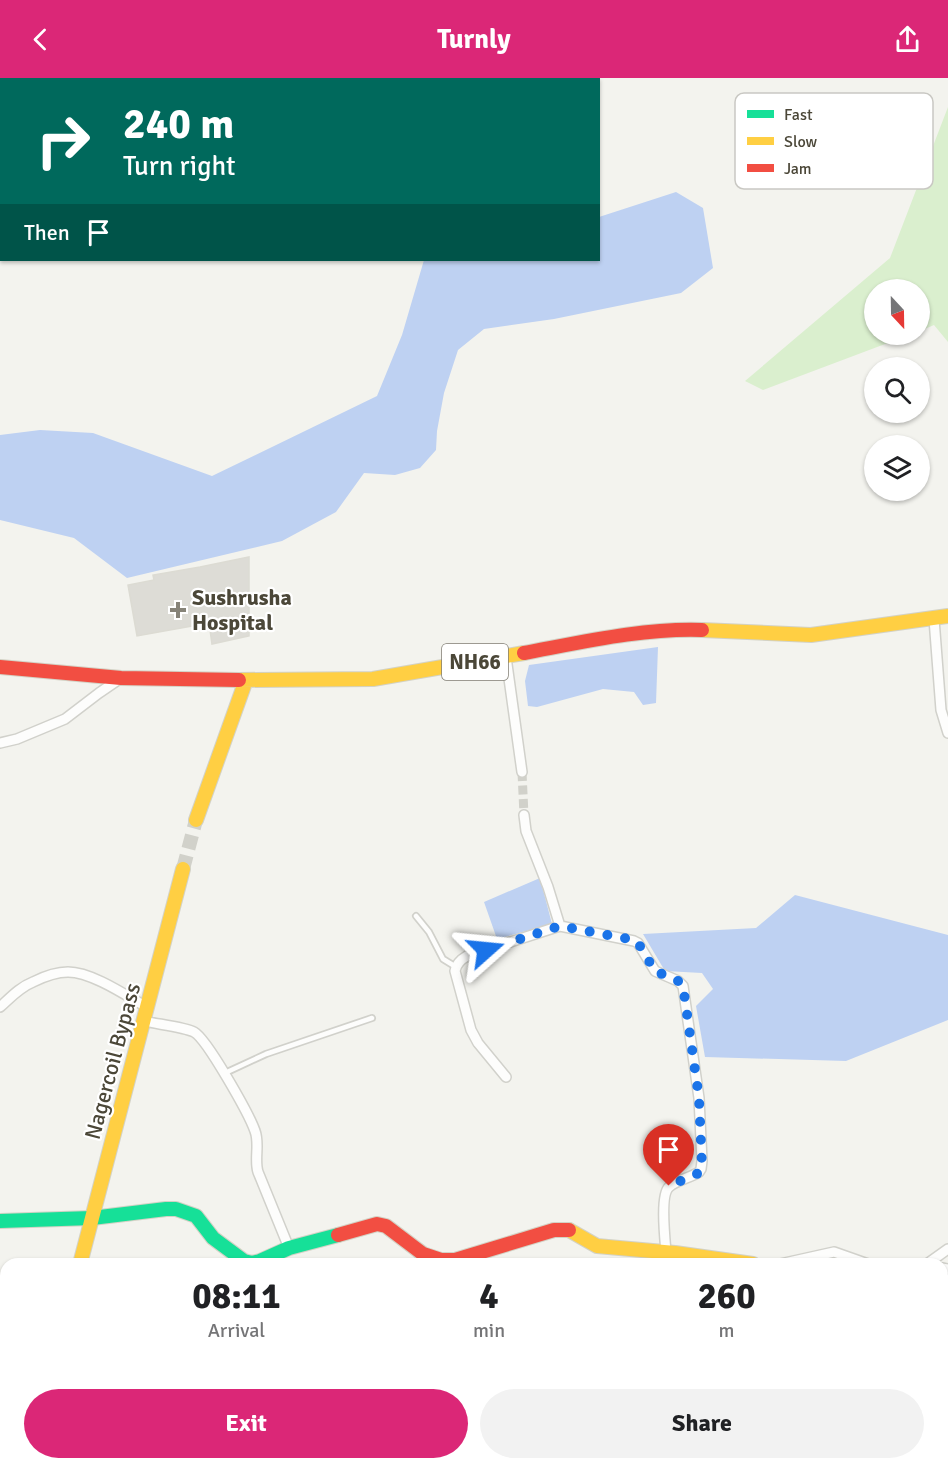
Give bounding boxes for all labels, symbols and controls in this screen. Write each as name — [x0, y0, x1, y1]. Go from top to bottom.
icon: back — [24, 23, 57, 56]
text: Turnly — [437, 23, 511, 56]
icon: share — [891, 23, 924, 56]
legend — [735, 93, 933, 189]
text: 240 m — [123, 99, 234, 150]
icon: right — [24, 102, 102, 180]
text: Fast — [784, 105, 813, 125]
text: Slow — [784, 132, 818, 152]
text: Turn right — [123, 150, 236, 183]
text: Jam — [784, 159, 812, 179]
icon: arrive — [82, 216, 115, 249]
text: Then — [24, 219, 70, 246]
north arrow — [864, 279, 930, 345]
map controls — [864, 279, 930, 501]
button: search — [864, 357, 930, 423]
button: layers — [864, 435, 930, 501]
place label: Sushrusha Hospital — [192, 584, 292, 636]
marker: Sushrusha Hospital — [169, 601, 187, 619]
road number: NH66 — [442, 644, 508, 680]
position arrow — [454, 918, 518, 982]
street label: Nagercoil Bypass — [79, 980, 146, 1142]
pin — [643, 1124, 694, 1186]
icon: arrive — [652, 1133, 685, 1166]
text: 08:11 — [192, 1274, 281, 1319]
text: 4 — [479, 1274, 499, 1319]
text: 260 — [697, 1274, 756, 1319]
text: Arrival — [208, 1318, 265, 1343]
text: min — [473, 1318, 505, 1343]
text: m — [719, 1318, 735, 1343]
button: Exit — [24, 1389, 468, 1458]
button: Share — [480, 1389, 924, 1458]

